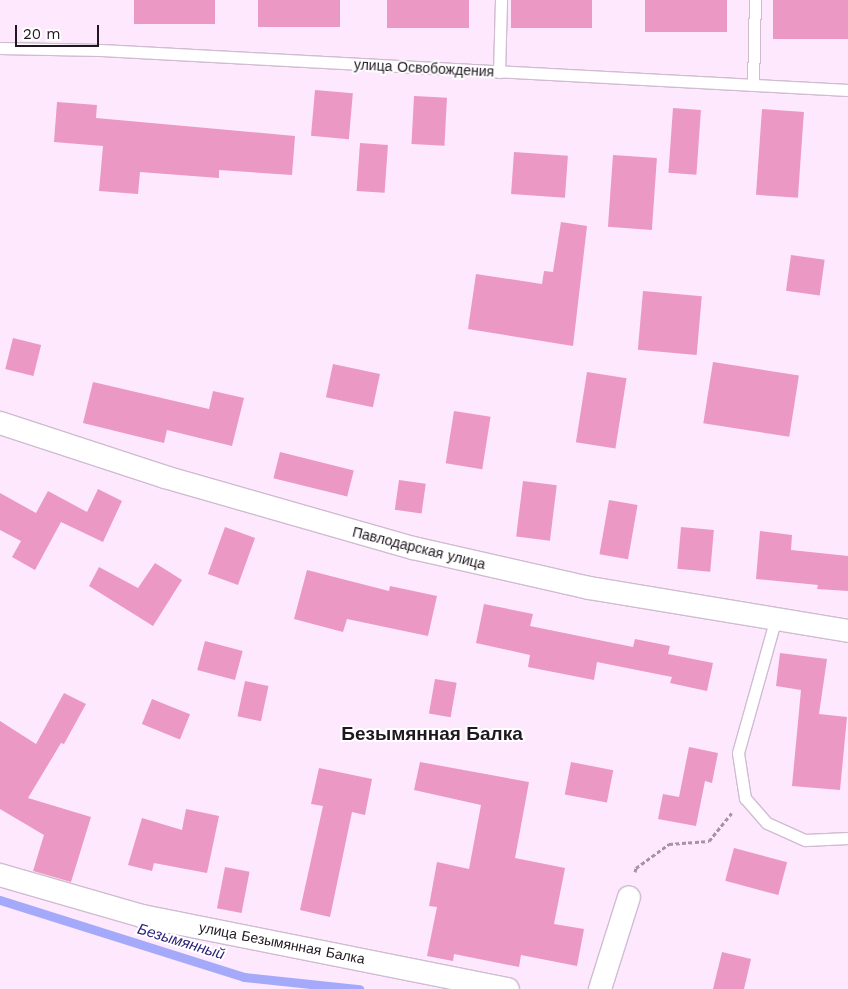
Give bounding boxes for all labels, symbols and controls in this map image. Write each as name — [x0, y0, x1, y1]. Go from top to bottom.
scale bar — [18, 15, 101, 47]
text: 20 m — [23, 25, 61, 43]
street label: улица Освобождения — [353, 56, 495, 80]
street label: Павлодарская улица — [351, 523, 487, 573]
district label: Безымянная Балка — [341, 723, 523, 745]
street label: улица Безымянная Балка — [198, 919, 366, 967]
water label: Безымянный — [135, 920, 227, 964]

